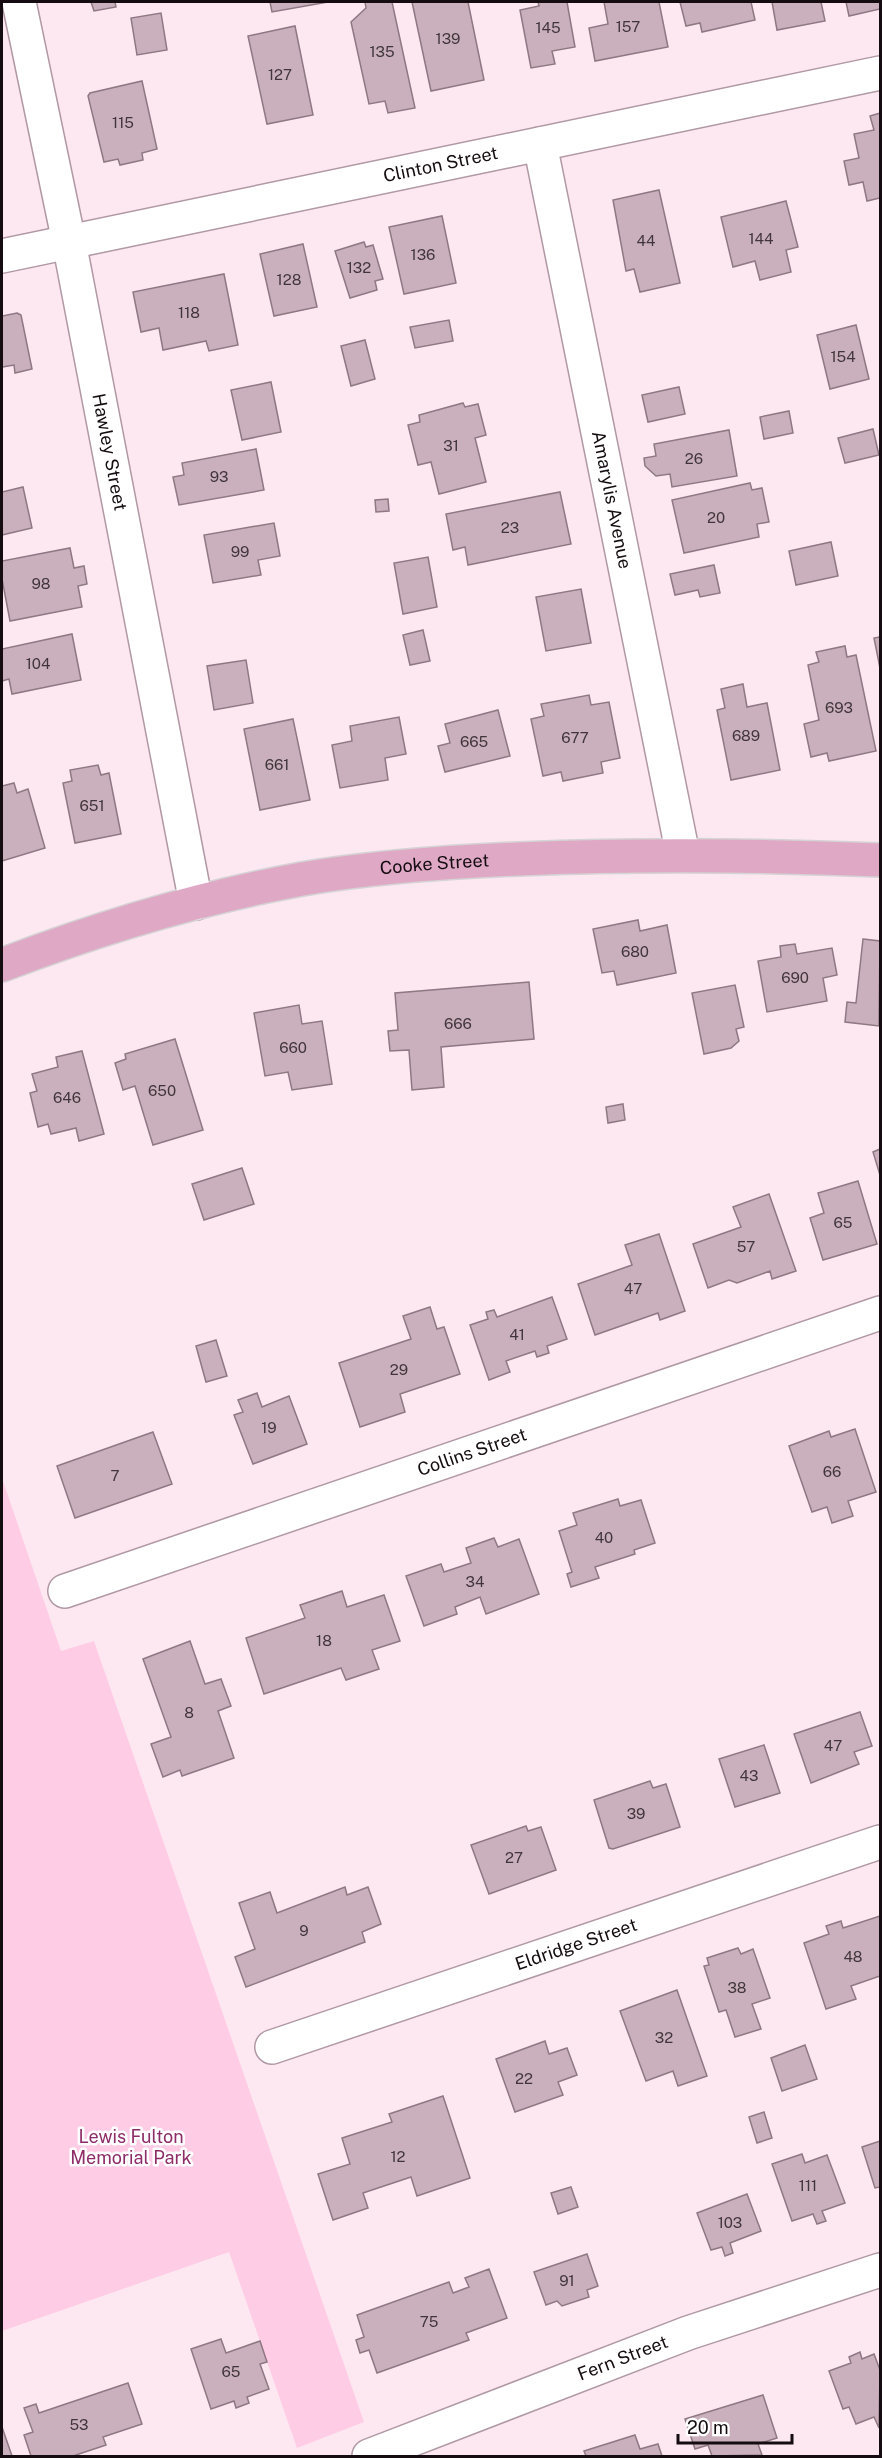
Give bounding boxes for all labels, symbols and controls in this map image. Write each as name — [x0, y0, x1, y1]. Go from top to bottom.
house number: 157 — [616, 18, 640, 35]
house number: 145 — [535, 19, 561, 36]
house number: 139 — [436, 30, 460, 47]
house number: 135 — [369, 43, 395, 60]
house number: 127 — [268, 66, 292, 83]
house number: 115 — [112, 114, 134, 131]
street label: Clinton Street — [381, 142, 500, 186]
house number: 144 — [749, 230, 773, 247]
house number: 44 — [637, 232, 655, 249]
house number: 136 — [411, 246, 435, 263]
house number: 132 — [347, 259, 371, 276]
house number: 128 — [277, 271, 301, 288]
house number: 118 — [178, 304, 200, 321]
house number: 154 — [830, 348, 856, 365]
street label: Hawley Street — [88, 391, 131, 512]
street label: Amarylis Avenue — [588, 429, 636, 571]
house number: 31 — [443, 437, 459, 454]
house number: 26 — [685, 450, 703, 467]
house number: 93 — [210, 468, 228, 485]
house number: 20 — [707, 509, 725, 526]
house number: 23 — [501, 519, 519, 536]
house number: 99 — [231, 543, 249, 560]
house number: 98 — [32, 575, 50, 592]
house number: 104 — [26, 655, 50, 672]
house number: 693 — [825, 699, 853, 716]
house number: 689 — [732, 727, 760, 744]
house number: 677 — [561, 729, 589, 746]
house number: 665 — [460, 733, 488, 750]
house number: 661 — [265, 756, 289, 773]
house number: 651 — [79, 797, 105, 814]
street label: Cooke Street — [379, 849, 490, 878]
house number: 680 — [621, 943, 649, 960]
house number: 690 — [781, 969, 809, 986]
house number: 666 — [444, 1015, 472, 1032]
house number: 660 — [279, 1039, 307, 1056]
house number: 650 — [148, 1082, 176, 1099]
house number: 646 — [53, 1089, 81, 1106]
house number: 65 — [834, 1214, 852, 1231]
house number: 57 — [737, 1238, 755, 1255]
house number: 47 — [624, 1280, 642, 1297]
house number: 41 — [509, 1326, 525, 1343]
house number: 29 — [390, 1361, 408, 1378]
house number: 19 — [261, 1419, 277, 1436]
street label: Collins Street — [414, 1423, 529, 1480]
house number: 66 — [823, 1463, 841, 1480]
house number: 7 — [110, 1467, 120, 1484]
house number: 40 — [595, 1529, 613, 1546]
house number: 34 — [466, 1573, 484, 1590]
house number: 18 — [316, 1632, 332, 1649]
house number: 8 — [184, 1704, 194, 1721]
house number: 47 — [824, 1737, 842, 1754]
house number: 43 — [740, 1767, 758, 1784]
house number: 39 — [627, 1805, 645, 1822]
house number: 27 — [505, 1849, 523, 1866]
street label: Eldridge Street — [512, 1914, 640, 1974]
house number: 9 — [299, 1922, 309, 1939]
house number: 48 — [843, 1948, 863, 1965]
house number: 38 — [727, 1979, 747, 1996]
house number: 32 — [655, 2029, 673, 2046]
house number: 22 — [515, 2070, 533, 2087]
park label: Lewis Fulton Memorial Park — [70, 2126, 192, 2168]
house number: 12 — [390, 2148, 406, 2165]
house number: 111 — [799, 2177, 817, 2194]
house number: 103 — [718, 2214, 742, 2231]
house number: 91 — [559, 2272, 575, 2289]
house number: 75 — [420, 2313, 438, 2330]
street label: Fern Street — [574, 2331, 671, 2385]
house number: 65 — [222, 2363, 240, 2380]
scale bar — [678, 2407, 792, 2445]
house number: 53 — [69, 2416, 89, 2433]
text: 20 m — [687, 2417, 729, 2438]

